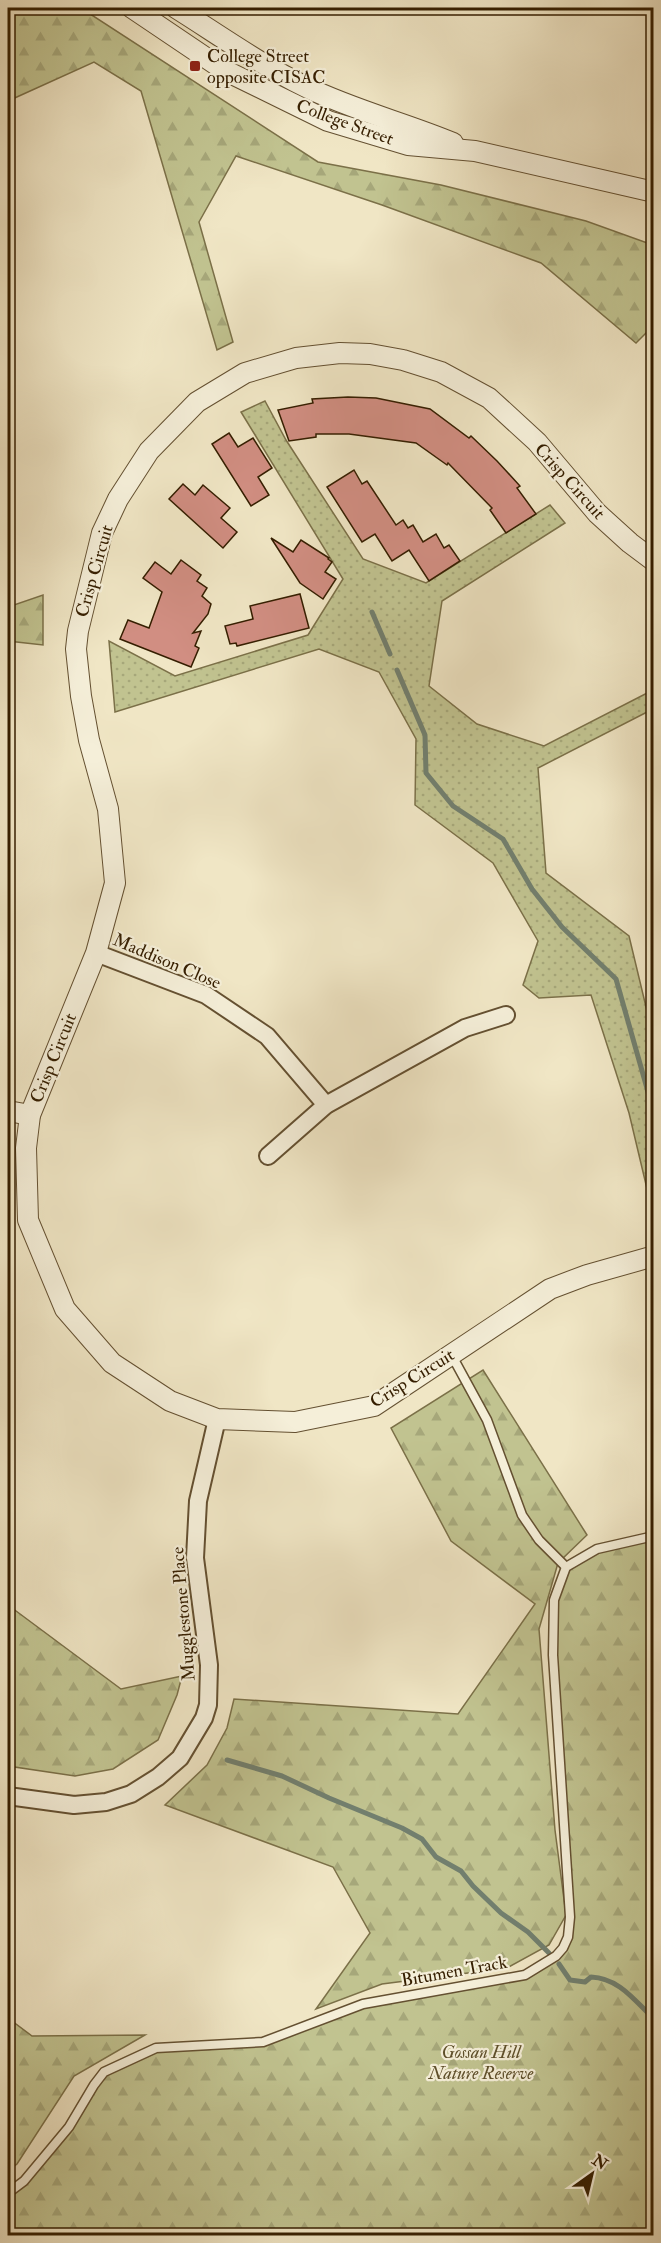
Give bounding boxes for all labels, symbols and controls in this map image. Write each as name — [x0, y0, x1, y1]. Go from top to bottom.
place label: College Street opposite CISAC — [207, 45, 325, 89]
marker: College Street opposite CISAC — [188, 59, 202, 73]
street label: College Street — [293, 94, 397, 151]
street label: Crisp Circuit — [529, 438, 610, 524]
street label: Crisp Circuit — [70, 522, 119, 620]
street label: Maddison Close — [109, 928, 225, 995]
street label: Crisp Circuit — [25, 1010, 82, 1107]
street label: Crisp Circuit — [366, 1343, 459, 1413]
street label: Mugglestone Place — [166, 1545, 201, 1682]
street label: Bitumen Track — [399, 1951, 509, 1992]
park label: Gossan Hill Nature Reserve — [428, 2041, 534, 2085]
north arrow — [562, 2144, 622, 2204]
text: N — [587, 2150, 612, 2175]

